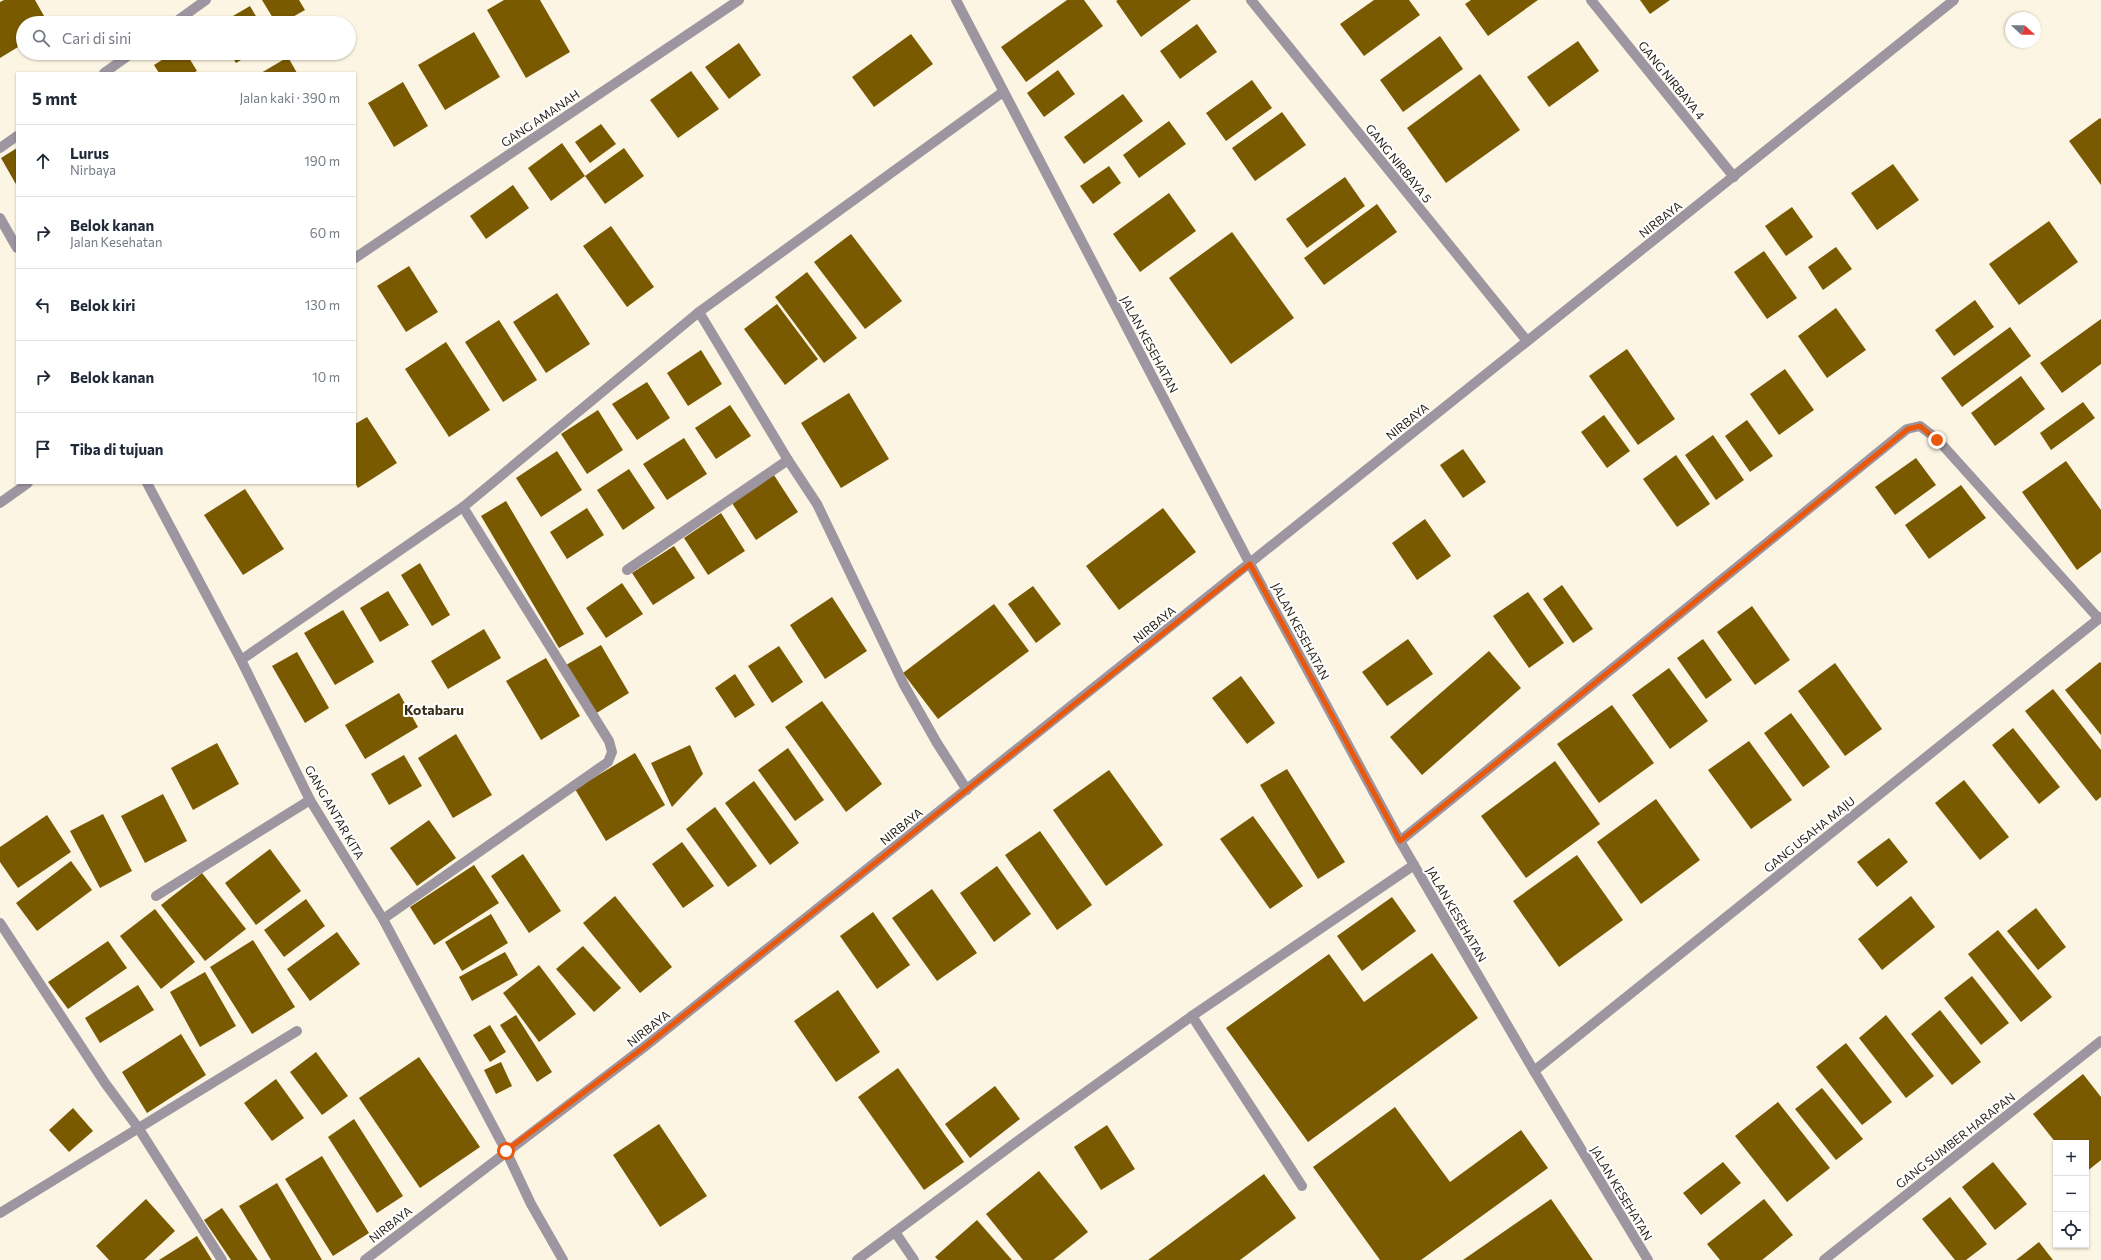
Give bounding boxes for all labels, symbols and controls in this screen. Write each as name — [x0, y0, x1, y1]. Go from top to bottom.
north arrow — [2005, 12, 2041, 48]
search box — [16, 16, 356, 60]
icon: search — [30, 27, 52, 49]
text: Cari di sini — [62, 29, 131, 47]
street label: GANG NIRBAYA 4 — [1636, 38, 1708, 122]
street label: GANG AMANAH — [498, 87, 582, 149]
text: 5 mnt — [32, 88, 77, 109]
text: Jalan kaki · 390 m — [239, 90, 340, 106]
street label: GANG NIRBAYA 5 — [1363, 121, 1435, 205]
text: Lurus — [70, 144, 109, 162]
icon: ahead — [32, 150, 54, 172]
text: 190 m — [304, 153, 340, 169]
text: Nirbaya — [70, 162, 116, 178]
street label: NIRBAYA — [1636, 198, 1684, 240]
text: Belok kanan — [70, 216, 154, 234]
icon: right — [32, 222, 54, 244]
text: 60 m — [310, 225, 340, 241]
text: Jalan Kesehatan — [70, 234, 162, 250]
street label: JALAN KESEHATAN — [1118, 293, 1181, 395]
icon: left — [32, 294, 54, 316]
text: Belok kiri — [70, 296, 136, 314]
text: 130 m — [305, 297, 340, 313]
icon: right — [32, 366, 54, 388]
text: Belok kanan — [70, 368, 154, 386]
text: 10 m — [312, 369, 340, 385]
street label: NIRBAYA — [1383, 400, 1431, 442]
route end — [1928, 431, 1946, 449]
icon: arrive — [32, 438, 54, 460]
text: Tiba di tujuan — [70, 440, 164, 458]
street label: JALAN KESEHATAN — [1269, 580, 1332, 682]
street label: NIRBAYA — [1130, 603, 1178, 645]
district label: Kotabaru — [404, 701, 464, 718]
street label: GANG ANTAR KITA — [302, 763, 368, 861]
street label: GANG USAHA MAJU — [1761, 793, 1858, 876]
street label: NIRBAYA — [877, 805, 925, 847]
street label: JALAN KESEHATAN — [1423, 864, 1490, 965]
street label: NIRBAYA — [624, 1007, 672, 1049]
street label: GANG SUMBER HARAPAN — [1893, 1089, 2017, 1191]
map controls — [2053, 1140, 2089, 1248]
button: + — [2053, 1140, 2089, 1176]
route start — [497, 1142, 515, 1160]
street label: JALAN KESEHATAN — [1587, 1143, 1656, 1243]
button: − — [2053, 1176, 2089, 1212]
street label: NIRBAYA — [366, 1203, 414, 1245]
button: locate — [2053, 1212, 2089, 1248]

